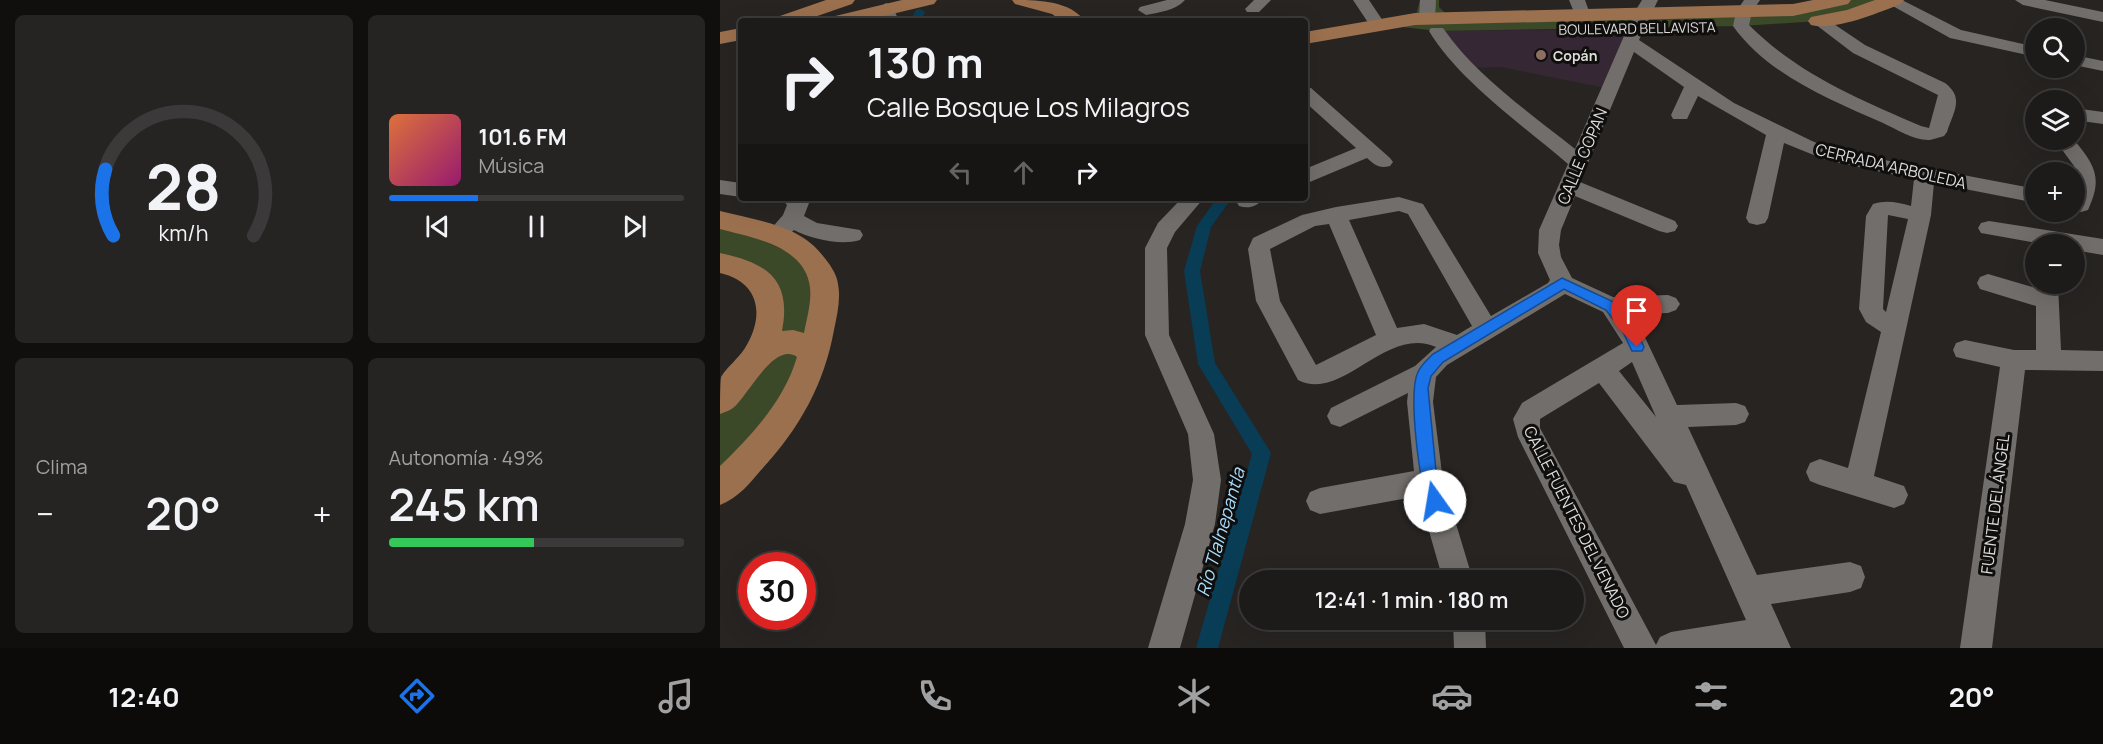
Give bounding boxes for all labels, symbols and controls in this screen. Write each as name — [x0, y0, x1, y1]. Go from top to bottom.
street label: BOULEVARD BELLAVISTA — [1558, 17, 1716, 39]
map controls — [2025, 18, 2085, 294]
button: search — [2025, 18, 2085, 78]
text: 130 m — [867, 33, 984, 91]
icon: right — [768, 42, 846, 120]
place label: Copán — [1553, 46, 1597, 65]
marker: Copán — [1534, 48, 1548, 62]
text: Calle Bosque Los Milagros — [867, 88, 1190, 125]
button: layers — [2025, 90, 2085, 150]
street label: CALLE COPAN — [1552, 104, 1612, 208]
text: 101.6 FM — [479, 122, 566, 152]
street label: CERRADA ARBOLEDA — [1813, 138, 1969, 194]
text: 28 — [146, 143, 221, 229]
text: Música — [479, 152, 544, 179]
icon: left — [944, 156, 977, 189]
icon: ahead — [1007, 156, 1040, 189]
icon: right — [1070, 156, 1103, 189]
button: + — [2025, 162, 2085, 222]
icon: previous — [421, 210, 454, 243]
icon: pause — [520, 210, 553, 243]
icon: next — [618, 210, 651, 243]
text: km/h — [159, 218, 209, 247]
button: − — [2025, 234, 2085, 294]
pin — [1611, 285, 1662, 347]
icon: arrive — [1620, 294, 1653, 327]
street label: CALLE FUENTES DEL VENADO — [1519, 422, 1635, 622]
street label: FUENTE DEL ÁNGEL — [1975, 433, 2015, 575]
text: Autonomía · 49% — [389, 444, 543, 471]
text: Clima — [36, 453, 88, 480]
water label: Río Tlalnepantla — [1190, 464, 1250, 599]
position arrow — [1403, 469, 1467, 533]
text: 245 km — [389, 473, 540, 535]
text: 20° — [145, 482, 221, 544]
text: − — [36, 491, 54, 536]
text: + — [312, 491, 331, 536]
speed limit sign: 30 — [738, 552, 816, 630]
text: 12:41 · 1 min · 180 m — [1315, 585, 1508, 615]
icon: directions — [396, 675, 438, 717]
icon: music — [655, 675, 697, 717]
icon: phone — [914, 675, 956, 717]
icon: climate — [1173, 675, 1215, 717]
icon: car — [1431, 675, 1473, 717]
icon: filters — [1690, 675, 1732, 717]
text: 12:40 — [108, 678, 180, 715]
text: 20° — [1949, 678, 1995, 715]

